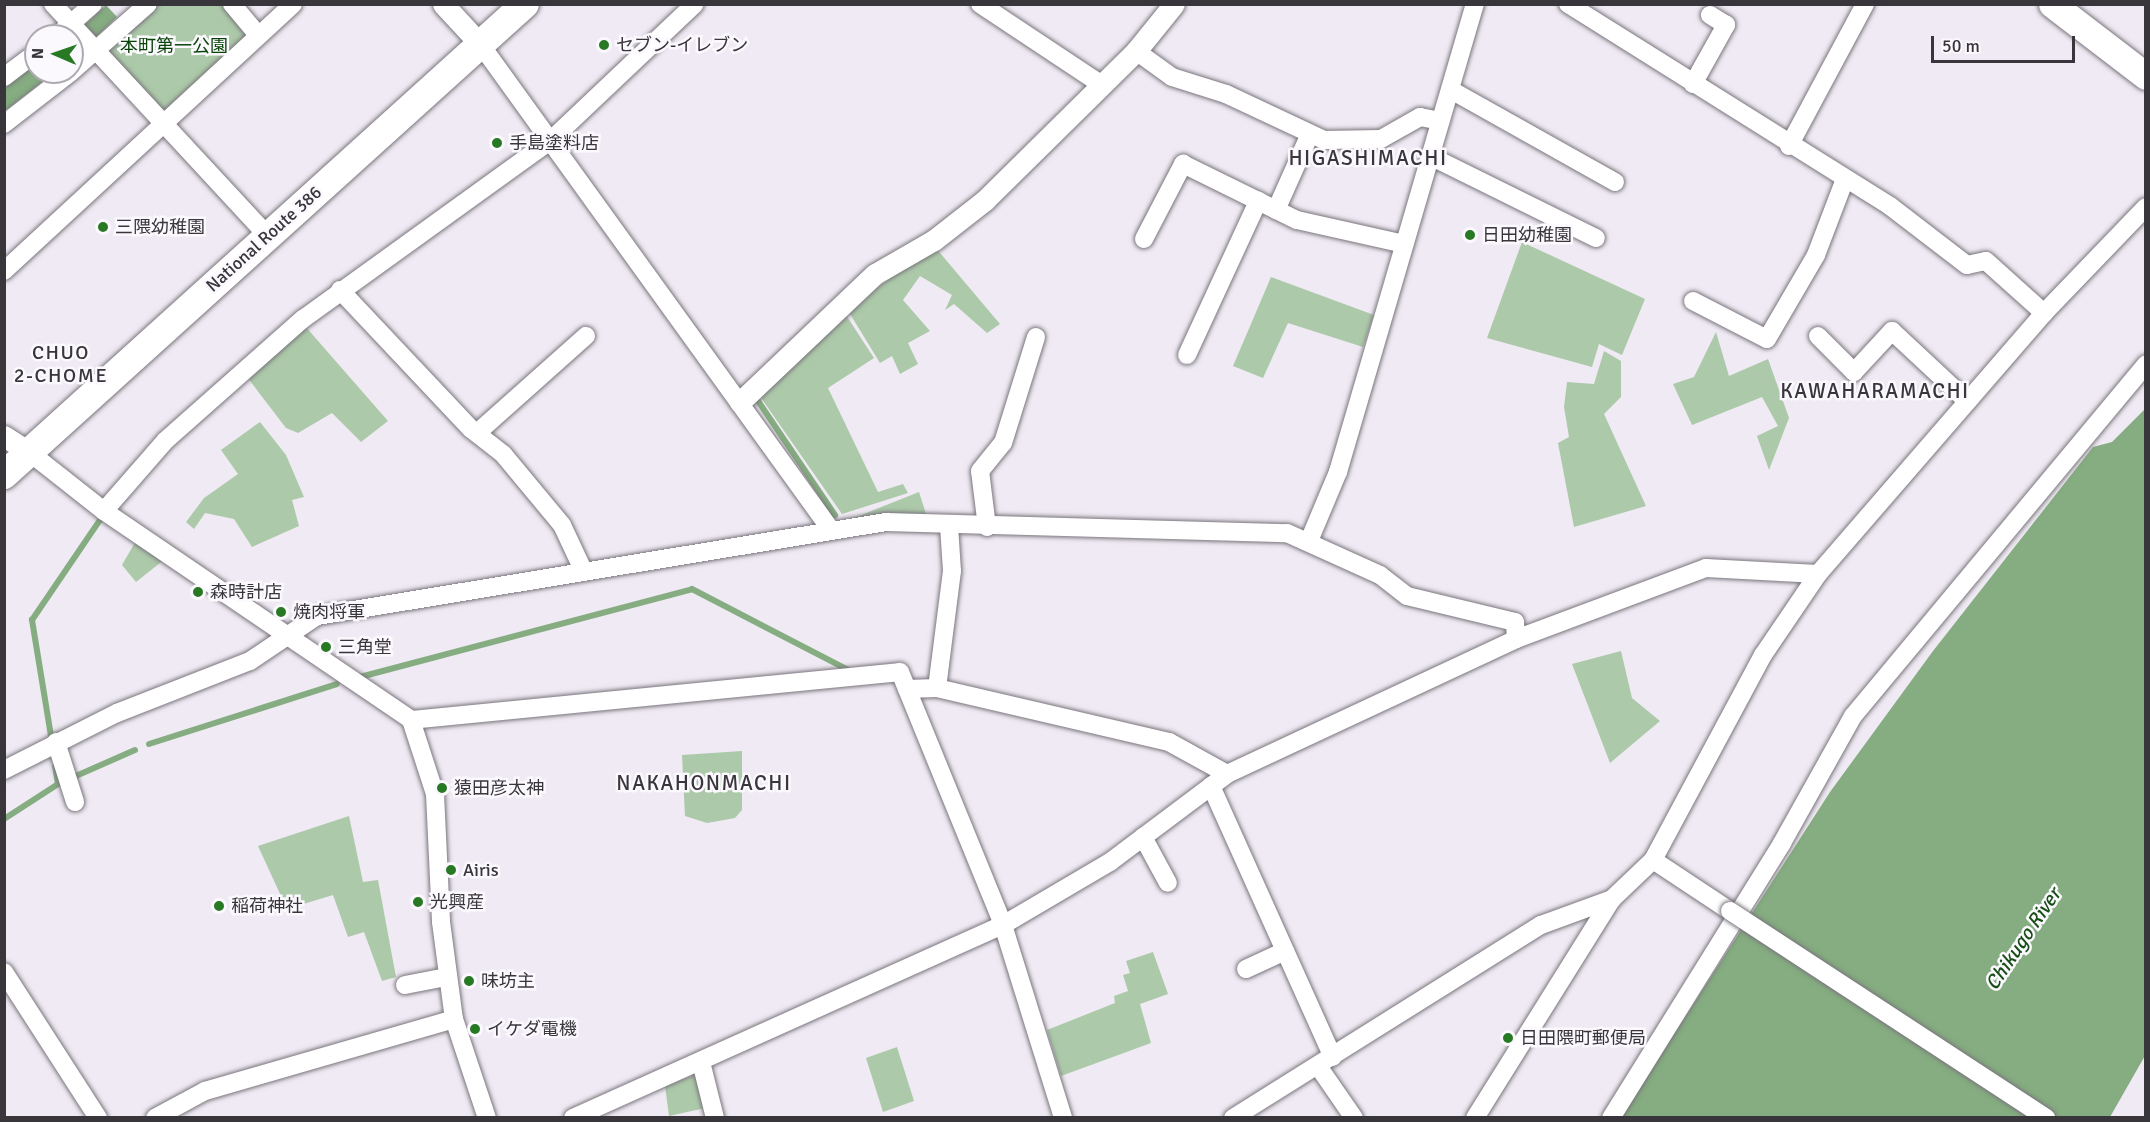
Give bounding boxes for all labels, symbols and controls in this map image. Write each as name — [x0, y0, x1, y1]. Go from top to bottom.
north arrow — [24, 24, 84, 84]
scale bar — [1934, 24, 2078, 62]
place label: セブン-イレブン — [616, 34, 748, 56]
park label: 本町第一公園 — [120, 35, 228, 57]
text: 50 m — [1942, 35, 1980, 57]
marker: セブン-イレブン — [597, 38, 611, 52]
text: N — [28, 48, 48, 59]
place label: 手島塗料店 — [509, 132, 599, 154]
marker: 手島塗料店 — [490, 136, 504, 150]
district label: HIGASHIMACHI — [1288, 145, 1448, 171]
street label: National Route 386 — [202, 181, 326, 297]
place label: 三隈幼稚園 — [115, 216, 205, 238]
marker: 三隈幼稚園 — [96, 220, 110, 234]
place label: 日田幼稚園 — [1482, 224, 1572, 246]
marker: 日田幼稚園 — [1463, 228, 1477, 242]
district label: CHUO 2-CHOME — [14, 341, 108, 388]
district label: KAWAHARAMACHI — [1780, 378, 1970, 404]
place label: 森時計店 — [210, 581, 282, 603]
marker: 森時計店 — [191, 585, 205, 599]
place label: 焼肉将軍 — [293, 601, 365, 623]
marker: 焼肉将軍 — [274, 605, 288, 619]
place label: 三角堂 — [338, 636, 392, 658]
marker: 三角堂 — [319, 640, 333, 654]
district label: NAKAHONMACHI — [616, 770, 792, 796]
place label: 猿田彦太神 — [454, 777, 544, 799]
marker: 猿田彦太神 — [435, 781, 449, 795]
place label: Airis — [463, 859, 499, 881]
marker: Airis — [444, 863, 458, 877]
water label: Chikugo River — [1980, 883, 2066, 995]
place label: 光興産 — [430, 891, 484, 913]
place label: 稲荷神社 — [231, 895, 303, 917]
marker: 光興産 — [411, 895, 425, 909]
marker: 稲荷神社 — [212, 899, 226, 913]
place label: 味坊主 — [481, 970, 535, 992]
marker: 味坊主 — [462, 974, 476, 988]
place label: イケダ電機 — [487, 1018, 577, 1040]
marker: イケダ電機 — [468, 1022, 482, 1036]
place label: 日田隈町郵便局 — [1520, 1027, 1646, 1049]
marker: 日田隈町郵便局 — [1501, 1031, 1515, 1045]

